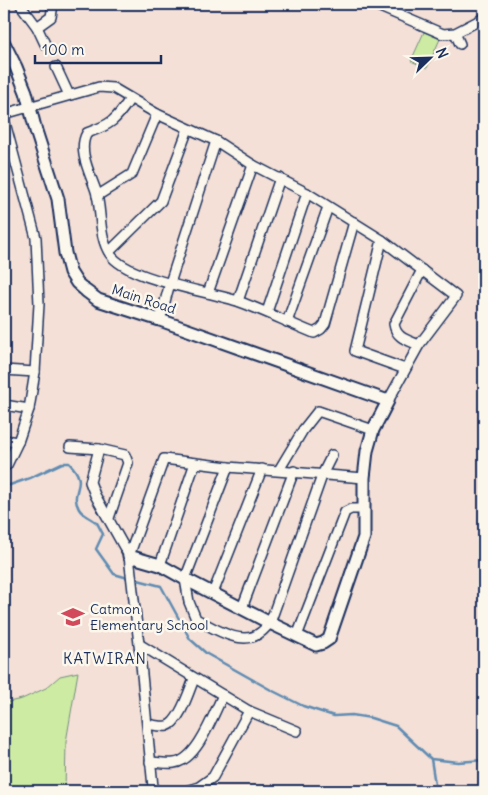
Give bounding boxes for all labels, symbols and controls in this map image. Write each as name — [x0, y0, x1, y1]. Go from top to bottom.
scale bar — [35, 32, 161, 64]
north arrow — [406, 32, 456, 82]
text: 100 m — [42, 40, 84, 59]
text: N — [432, 45, 452, 61]
street label: Main Road — [110, 280, 178, 318]
place label: Catmon Elementary School — [90, 600, 208, 634]
school or university icon: Catmon Elementary School — [60, 604, 86, 630]
district label: KATWIRAN — [63, 649, 147, 668]

